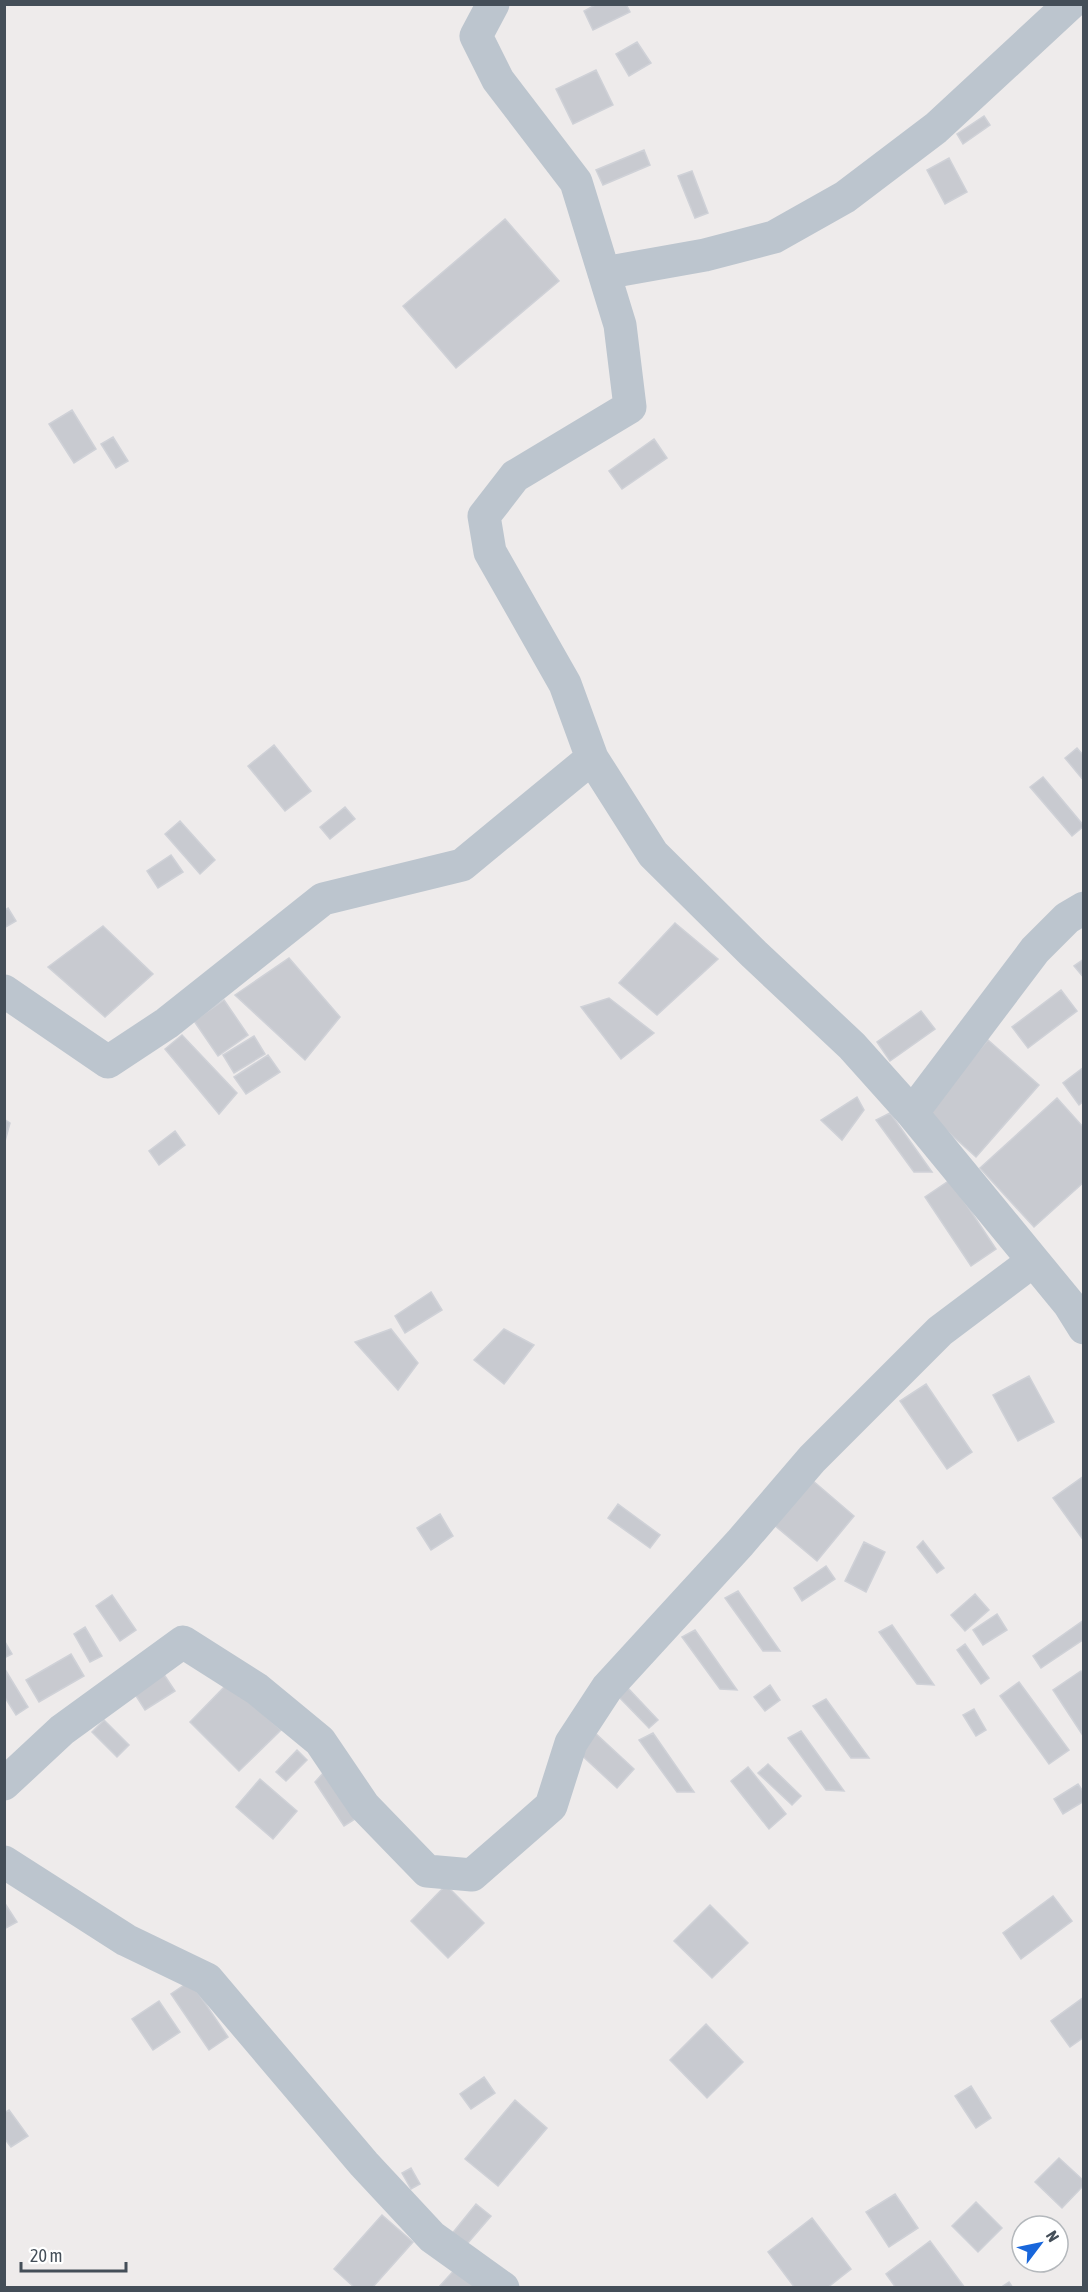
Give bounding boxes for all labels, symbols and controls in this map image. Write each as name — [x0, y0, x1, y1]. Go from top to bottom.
north arrow — [1010, 2214, 1070, 2274]
text: N — [1043, 2227, 1063, 2245]
scale bar — [21, 2235, 126, 2273]
text: 20 m — [30, 2245, 62, 2266]

